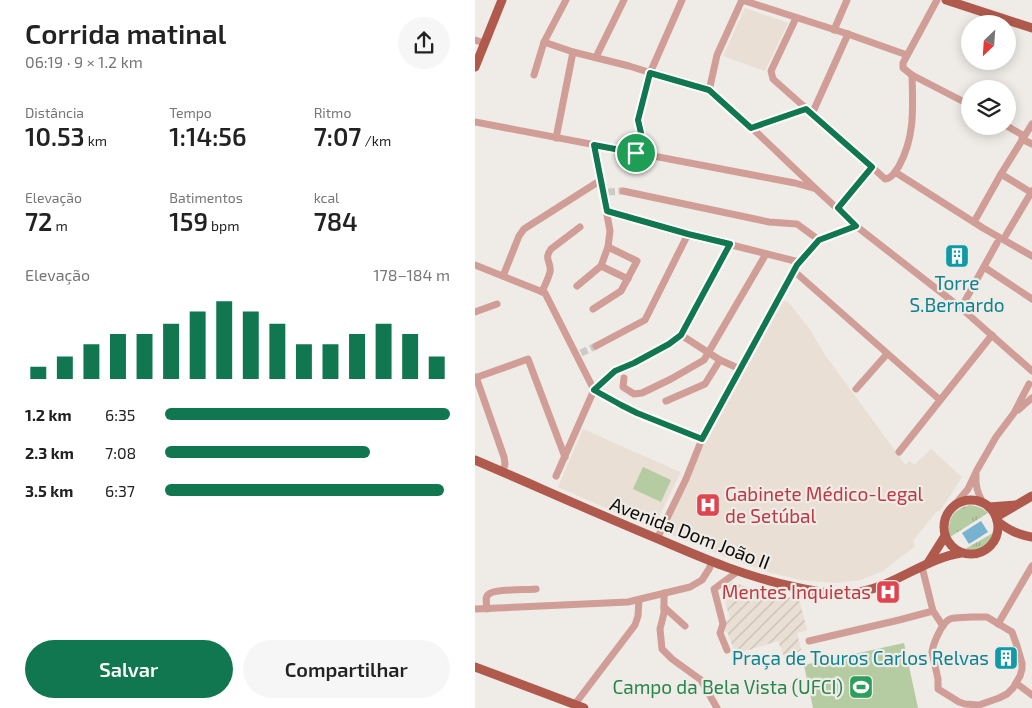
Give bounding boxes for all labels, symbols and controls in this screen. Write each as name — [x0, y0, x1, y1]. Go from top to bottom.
north arrow — [961, 15, 1016, 70]
map controls — [961, 15, 1016, 135]
text: Corrida matinal — [25, 16, 226, 50]
button: share — [398, 17, 450, 69]
text: 06:19 · 9 × 1.2 km — [25, 52, 143, 71]
button: layers — [961, 80, 1016, 135]
text: Distância — [25, 104, 84, 121]
text: Tempo — [169, 104, 212, 121]
text: Ritmo — [314, 104, 351, 121]
text: 10.53 — [25, 121, 85, 151]
text: 1:14:56 — [169, 121, 247, 151]
text: 7:07 — [314, 121, 361, 151]
text: km — [85, 132, 107, 149]
text: /km — [361, 132, 391, 149]
pin — [615, 132, 657, 174]
icon: arrive — [622, 139, 650, 167]
text: Elevação — [25, 189, 82, 206]
text: Batimentos — [169, 189, 243, 206]
text: kcal — [314, 189, 339, 206]
text: 72 — [25, 206, 52, 236]
text: 159 — [169, 206, 208, 236]
text: 784 — [314, 206, 358, 236]
text: m — [52, 217, 68, 234]
text: bpm — [208, 217, 239, 234]
building icon: Torre S.Bernardo — [944, 243, 970, 269]
text: Elevação — [25, 265, 90, 284]
text: 178–184 m — [373, 265, 450, 284]
place label: Torre S.Bernardo — [909, 271, 1005, 316]
text: 1.2 km — [25, 405, 72, 424]
text: 6:35 — [105, 405, 135, 424]
text: 2.3 km — [25, 443, 74, 462]
text: 7:08 — [105, 443, 136, 462]
text: 3.5 km — [25, 481, 73, 500]
text: 6:37 — [105, 481, 135, 500]
place label: Gabinete Médico-Legal de Setúbal — [725, 482, 924, 527]
street label: Avenida Dom João II — [607, 491, 773, 574]
hospital icon: Gabinete Médico-Legal de Setúbal — [695, 492, 721, 518]
hospital icon: Mentes Inquietas — [875, 579, 901, 605]
place label: Mentes Inquietas — [722, 580, 871, 603]
button: Salvar — [25, 640, 233, 698]
button: Compartilhar — [243, 640, 450, 698]
building icon: Praça de Touros Carlos Relvas — [993, 645, 1019, 671]
place label: Praça de Touros Carlos Relvas — [732, 646, 989, 670]
sports icon: Campo da Bela Vista (UFCI) — [848, 674, 874, 700]
place label: Campo da Bela Vista (UFCI) — [612, 675, 843, 698]

